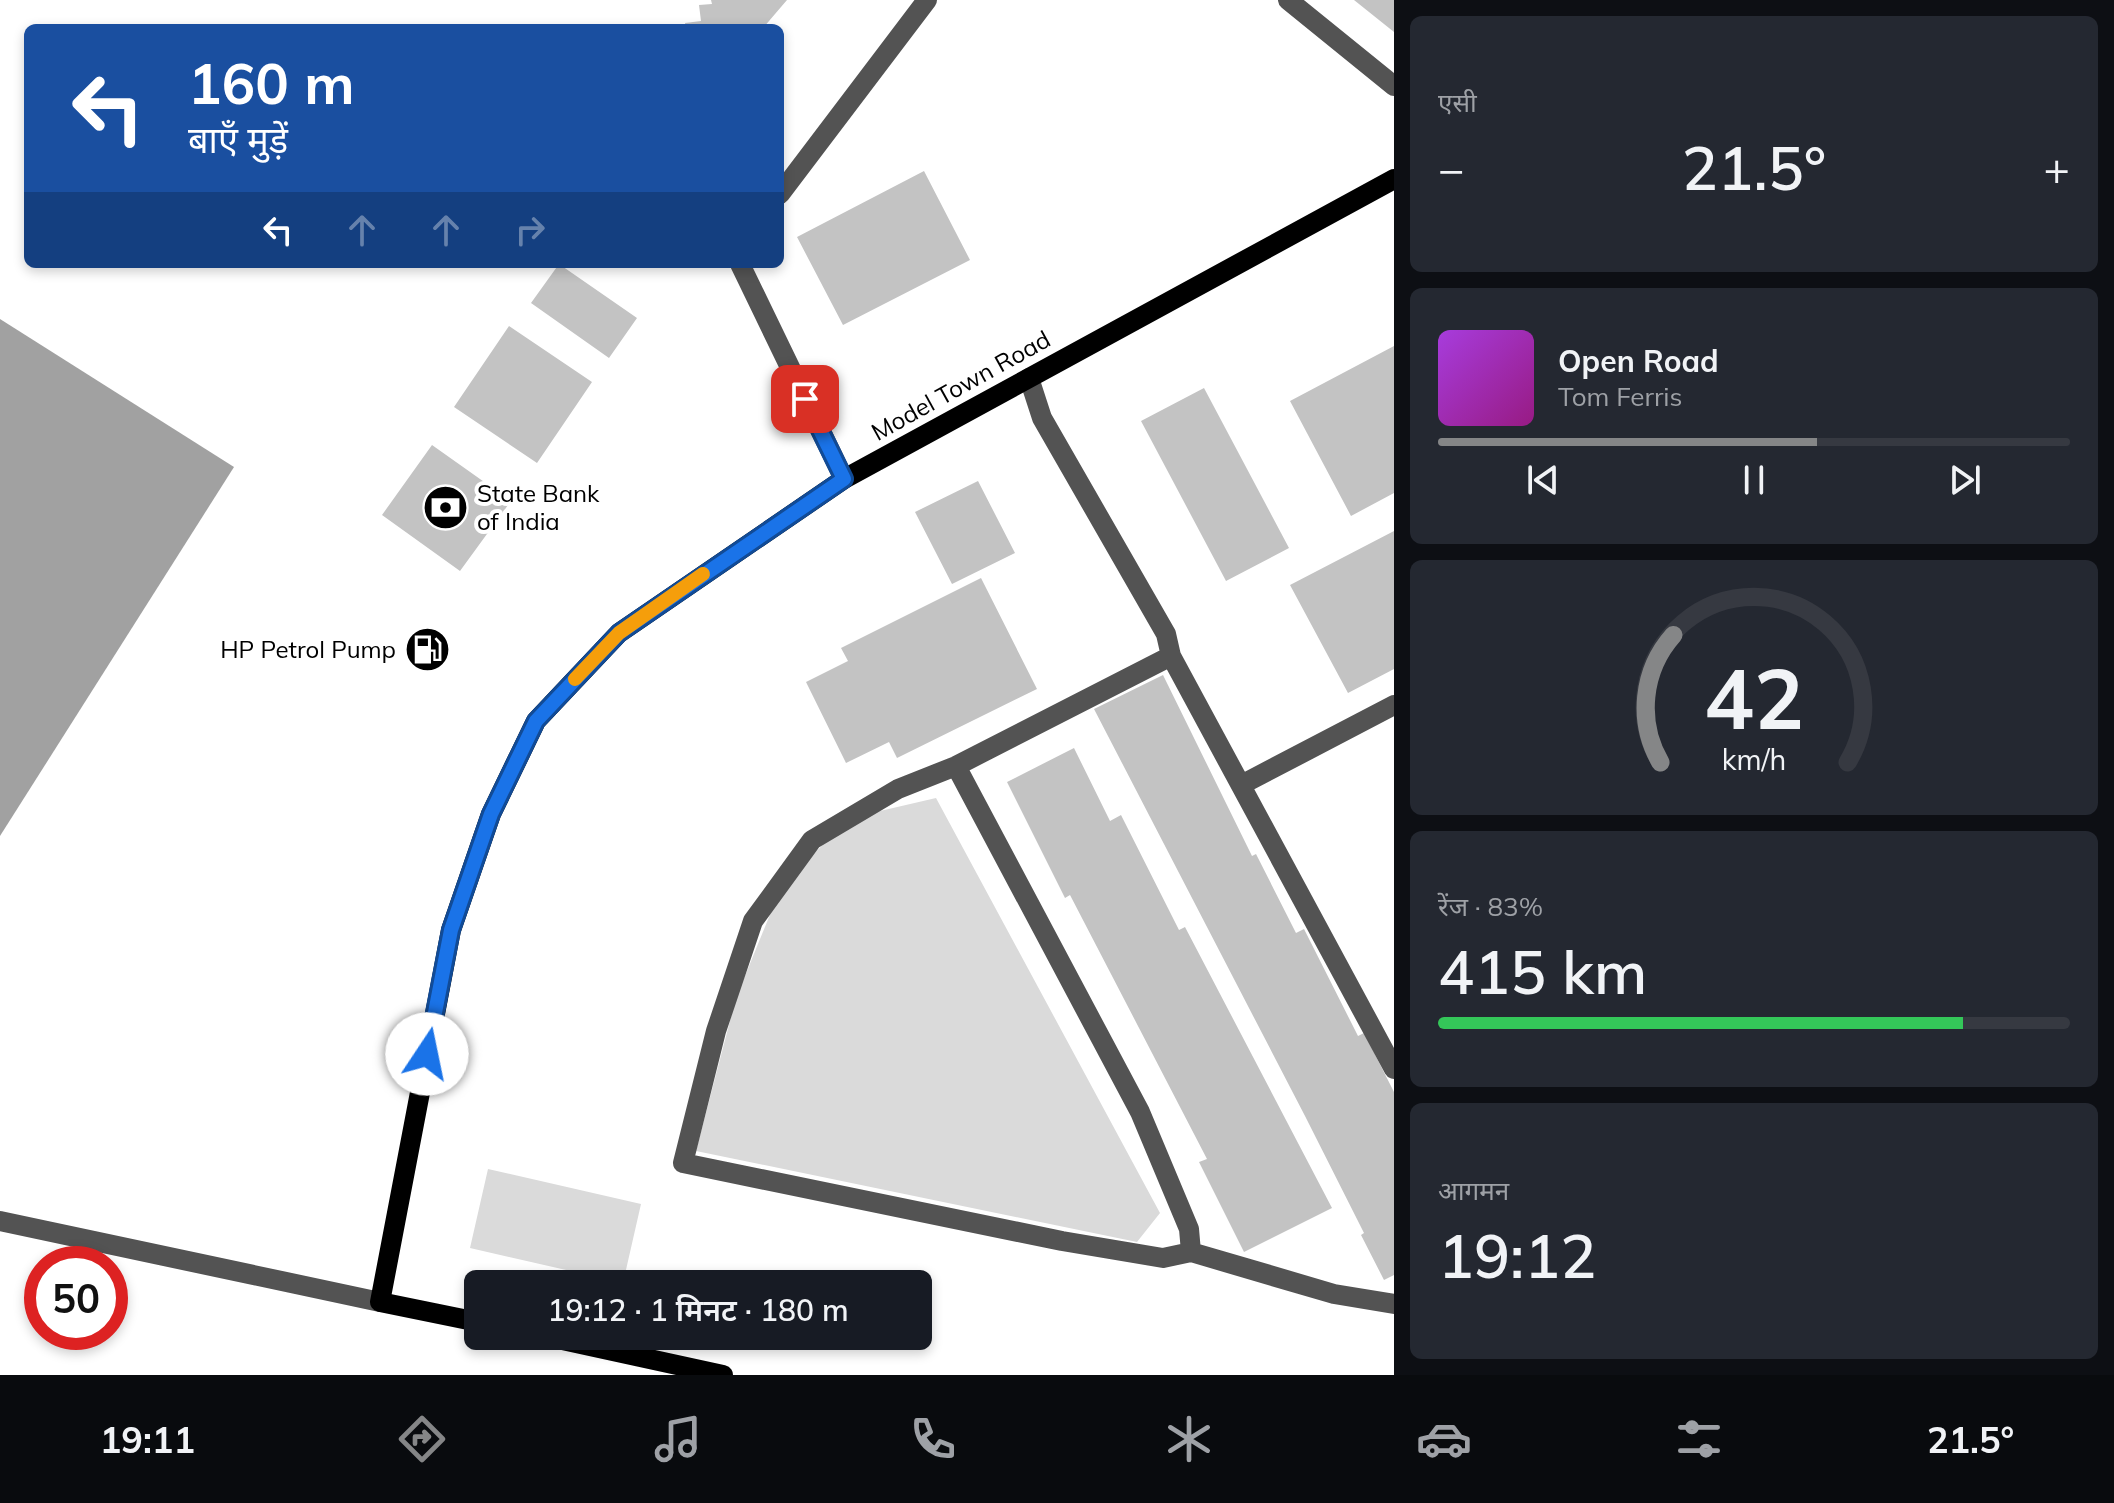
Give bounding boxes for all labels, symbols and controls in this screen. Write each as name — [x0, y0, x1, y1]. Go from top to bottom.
text: 160 m — [188, 48, 355, 118]
icon: left — [56, 56, 160, 160]
text: एसी — [1438, 86, 1477, 119]
text: बाएँ मुड़ें — [188, 117, 288, 162]
text: 21.5° — [1682, 130, 1826, 205]
text: − — [1438, 141, 1464, 196]
text: + — [2044, 141, 2070, 196]
icon: left — [256, 208, 300, 252]
icon: ahead — [340, 208, 384, 252]
icon: ahead — [424, 208, 468, 252]
icon: right — [508, 208, 552, 252]
street label: Model Town Road — [866, 324, 1055, 447]
text: Open Road — [1558, 342, 1719, 380]
pin — [771, 365, 839, 433]
icon: arrive — [783, 377, 827, 421]
text: Tom Ferris — [1558, 380, 1682, 413]
icon: previous — [1521, 458, 1565, 502]
icon: pause — [1732, 458, 1776, 502]
icon: next — [1943, 458, 1987, 502]
place label: State Bank of India — [477, 478, 600, 536]
bank icon: State Bank of India — [422, 484, 470, 532]
fuel station icon: HP Petrol Pump — [403, 626, 451, 674]
place label: HP Petrol Pump — [220, 634, 396, 664]
text: 42 — [1704, 645, 1804, 750]
text: km/h — [1722, 742, 1786, 778]
text: रेंज · 83% — [1438, 890, 1543, 923]
text: 415 km — [1438, 934, 1647, 1009]
position arrow — [385, 1012, 469, 1096]
text: आगमन — [1438, 1174, 1509, 1207]
text: 19:12 — [1438, 1218, 1596, 1293]
speed limit sign: 50 — [24, 1246, 128, 1350]
text: 19:12 · 1 मिनट · 180 m — [547, 1291, 849, 1329]
icon: directions — [394, 1411, 450, 1467]
icon: music — [650, 1411, 706, 1467]
icon: phone — [905, 1411, 961, 1467]
icon: climate — [1161, 1411, 1217, 1467]
icon: car — [1416, 1411, 1472, 1467]
icon: filters — [1671, 1411, 1727, 1467]
text: 19:11 — [100, 1417, 195, 1462]
text: 21.5° — [1927, 1417, 2014, 1462]

